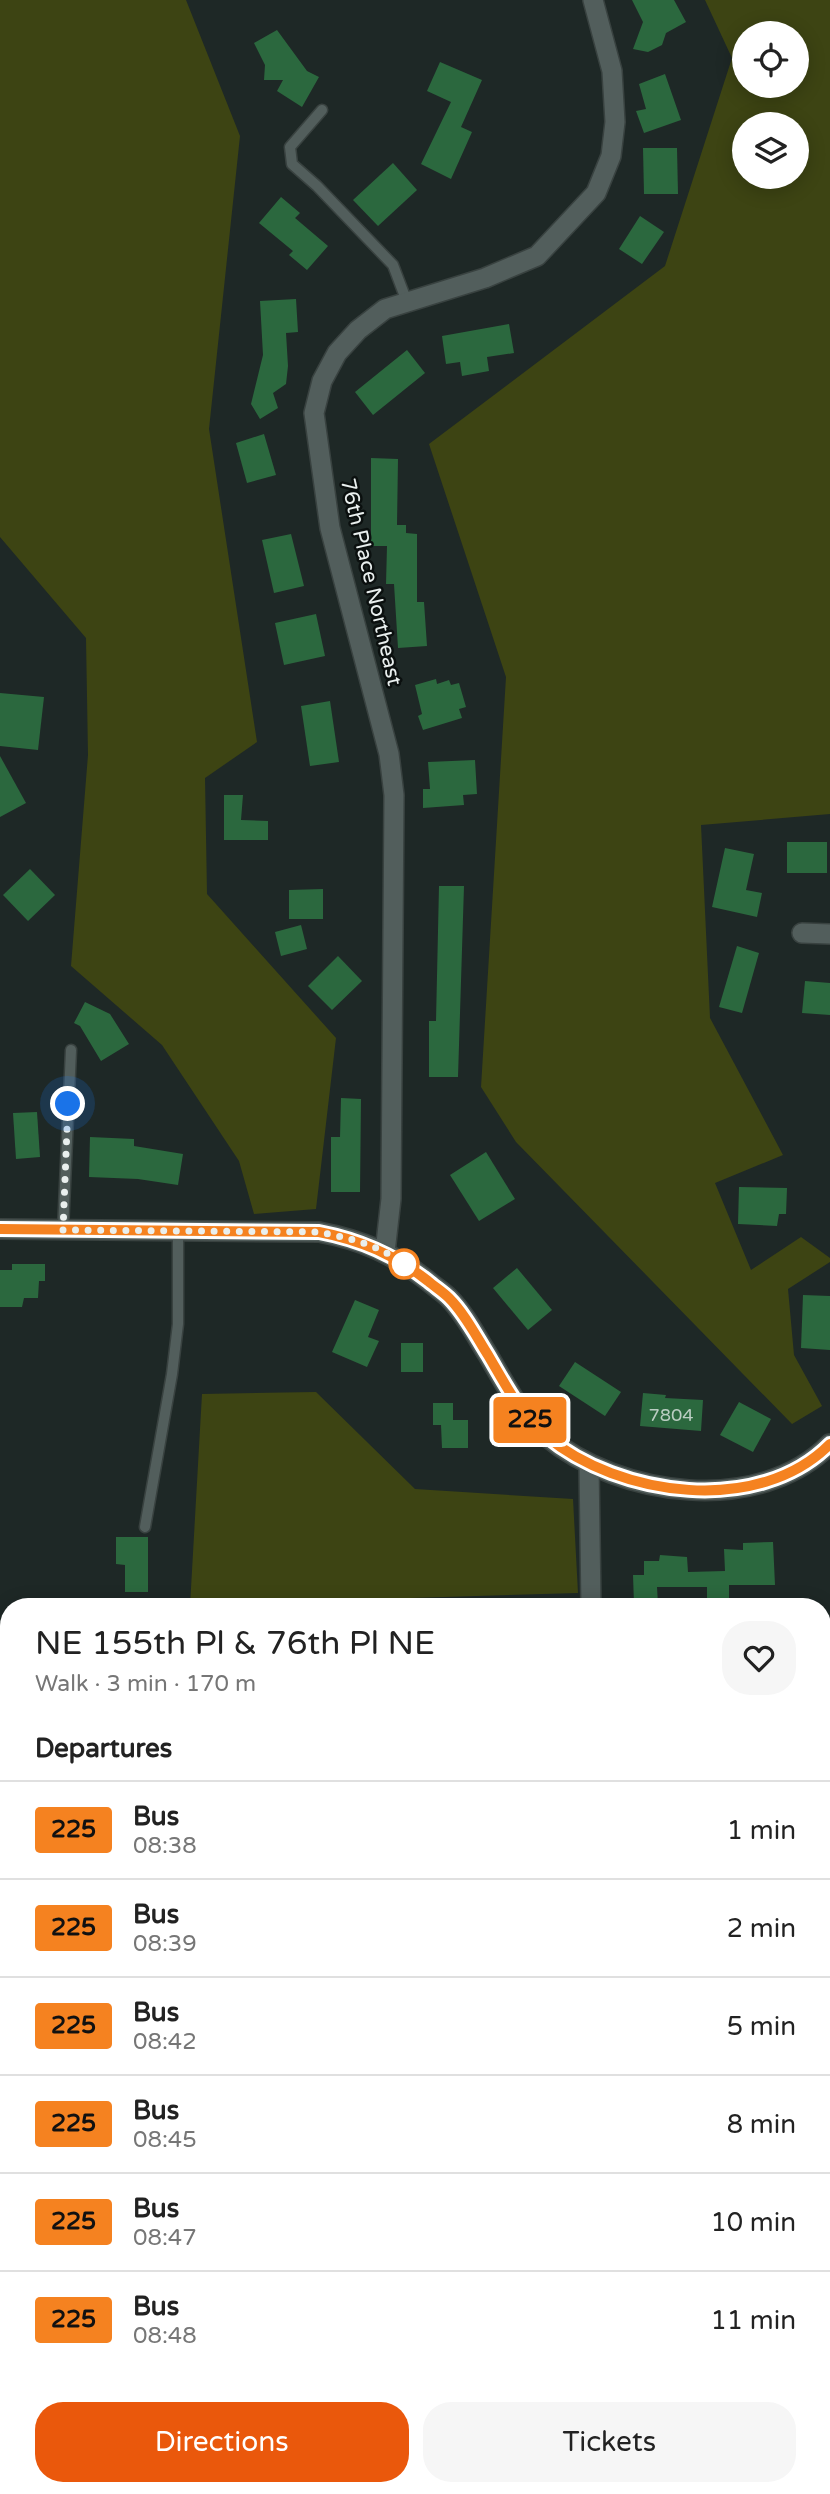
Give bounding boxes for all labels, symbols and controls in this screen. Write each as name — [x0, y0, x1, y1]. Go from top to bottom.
map controls — [732, 21, 809, 189]
button: locate — [732, 21, 809, 98]
button: layers — [732, 112, 809, 189]
street label: 76th Place Northeast — [335, 476, 407, 688]
your location — [50, 1086, 85, 1121]
unlabelled marker — [389, 1249, 419, 1279]
line badge: 225 — [490, 1397, 570, 1443]
house number: 7804 — [648, 1404, 694, 1426]
text: 225 — [507, 1405, 553, 1434]
button: heart — [722, 1621, 796, 1695]
text: NE 155th Pl & 76th Pl NE — [35, 1624, 435, 1663]
text: Walk · 3 min · 170 m — [35, 1670, 256, 1698]
text: Departures — [35, 1733, 172, 1764]
text: Bus — [133, 1801, 179, 1832]
text: 225 — [51, 1815, 96, 1844]
text: 1 min — [727, 1815, 796, 1846]
text: 08:38 — [133, 1832, 197, 1860]
text: Bus — [133, 1899, 179, 1930]
text: 225 — [51, 1913, 96, 1942]
text: 2 min — [727, 1913, 796, 1944]
text: 08:39 — [133, 1930, 197, 1958]
text: Bus — [133, 1997, 179, 2028]
text: 225 — [51, 2011, 96, 2040]
text: 5 min — [727, 2011, 796, 2042]
text: 08:42 — [133, 2028, 197, 2056]
text: Bus — [133, 2095, 179, 2126]
text: 225 — [51, 2109, 96, 2138]
text: 8 min — [727, 2109, 796, 2140]
text: 08:45 — [133, 2126, 197, 2154]
text: Bus — [133, 2193, 179, 2224]
text: 225 — [51, 2207, 96, 2236]
text: 10 min — [710, 2207, 796, 2238]
text: 08:47 — [133, 2224, 197, 2252]
text: Bus — [133, 2291, 179, 2322]
text: 225 — [51, 2305, 96, 2334]
text: 11 min — [710, 2305, 796, 2336]
text: 08:48 — [133, 2322, 197, 2350]
button: Directions — [35, 2402, 409, 2482]
button: Tickets — [423, 2402, 796, 2482]

